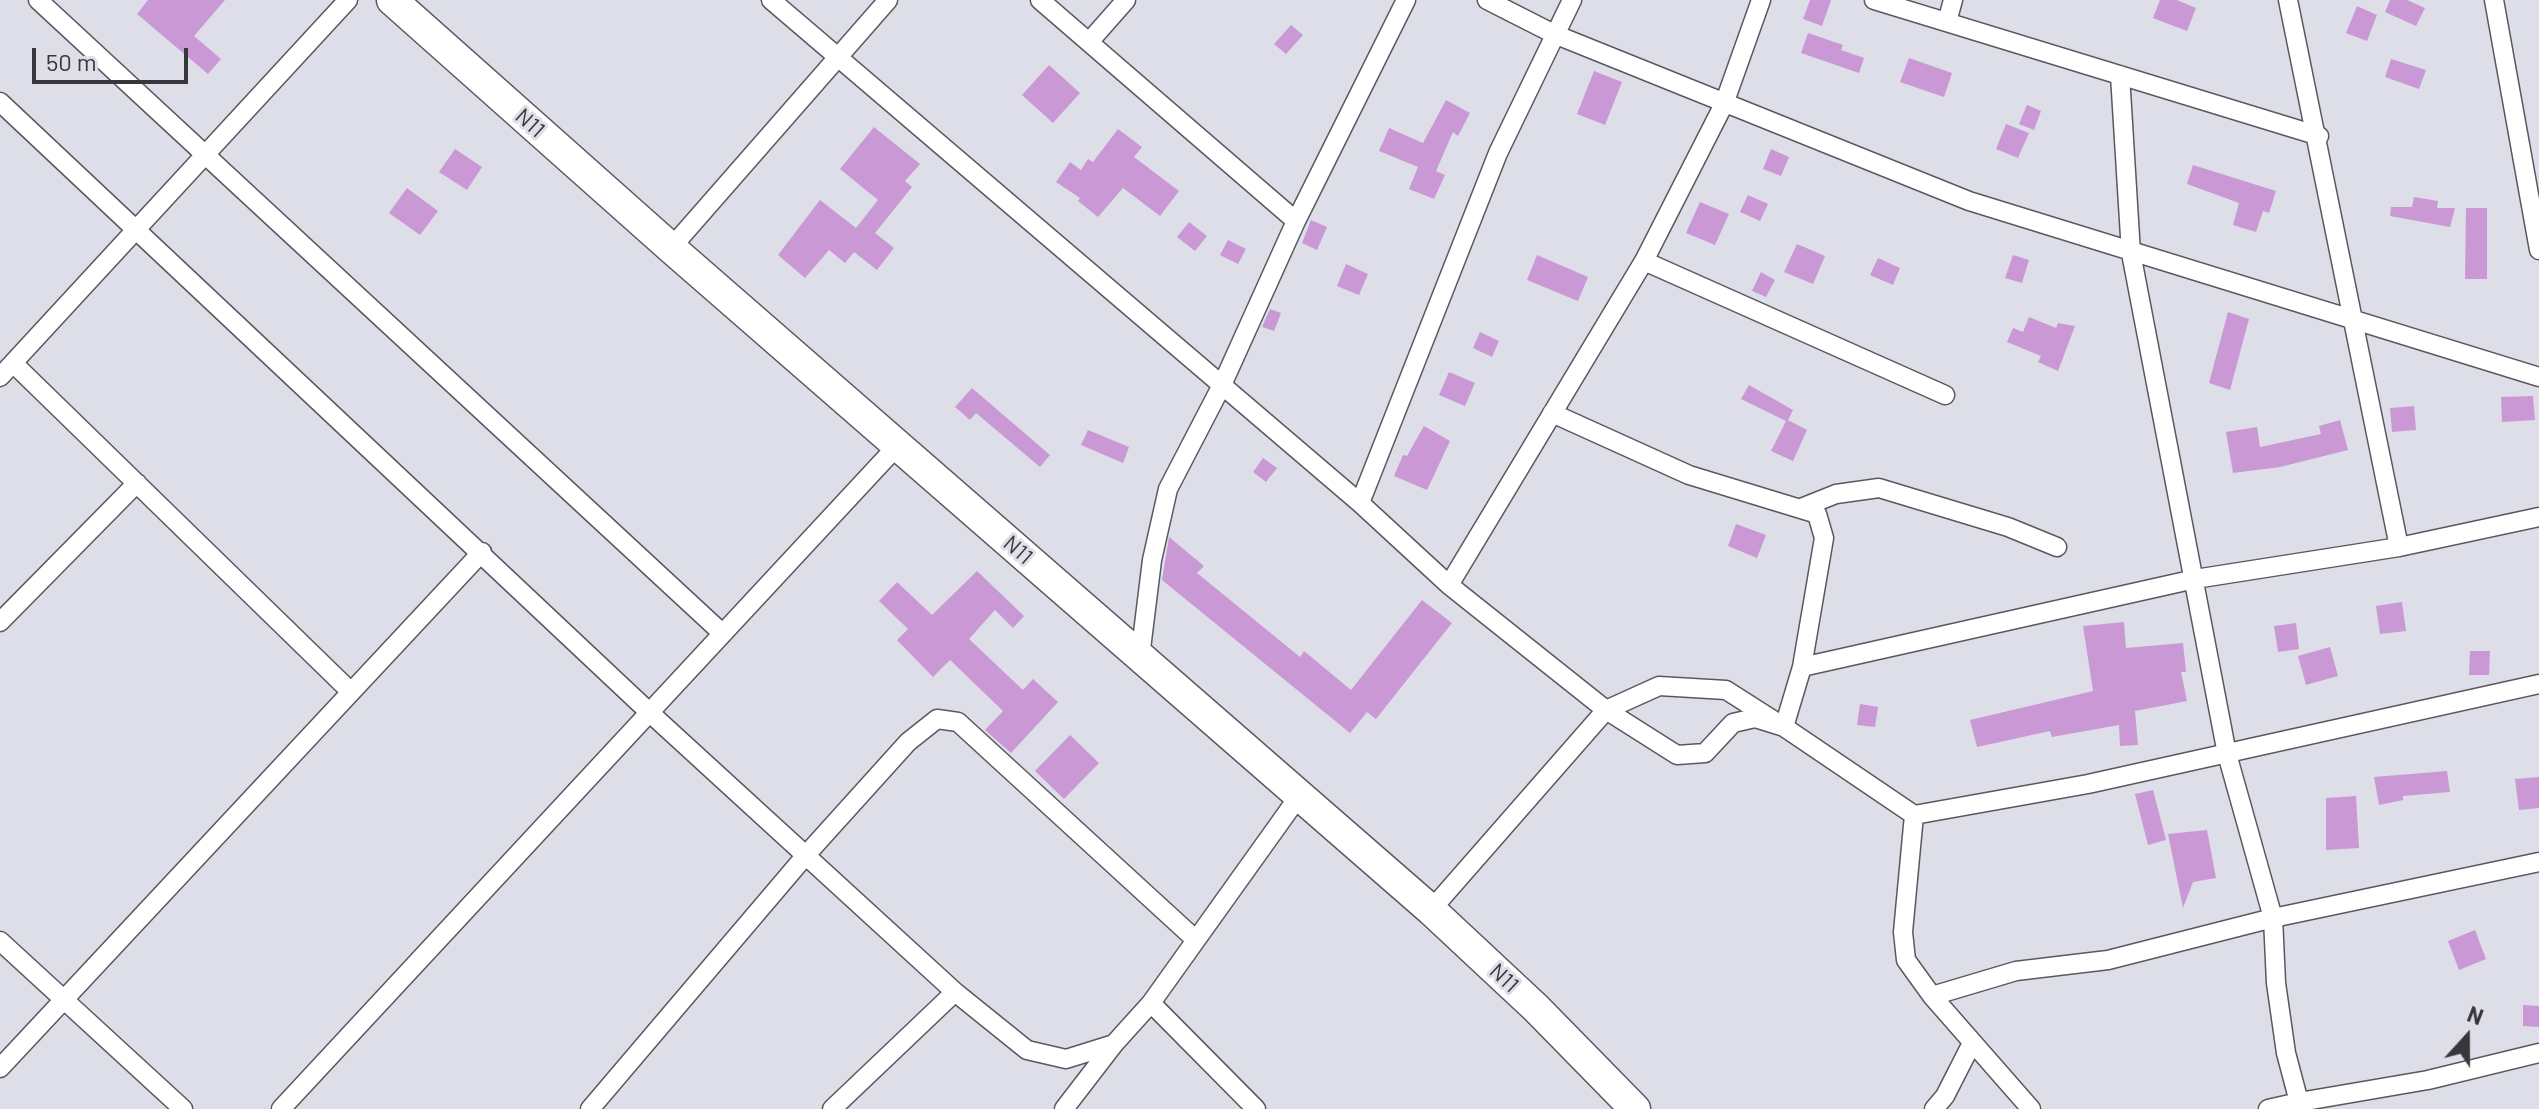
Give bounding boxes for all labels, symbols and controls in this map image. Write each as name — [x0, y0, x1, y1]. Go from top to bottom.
scale bar — [36, 32, 192, 82]
text: 50 m — [46, 47, 97, 76]
street label: N11 — [510, 103, 550, 143]
street label: N11 — [998, 530, 1038, 570]
street label: N11 — [1484, 958, 1524, 998]
north arrow — [2427, 997, 2507, 1077]
text: N — [2464, 1000, 2487, 1029]

